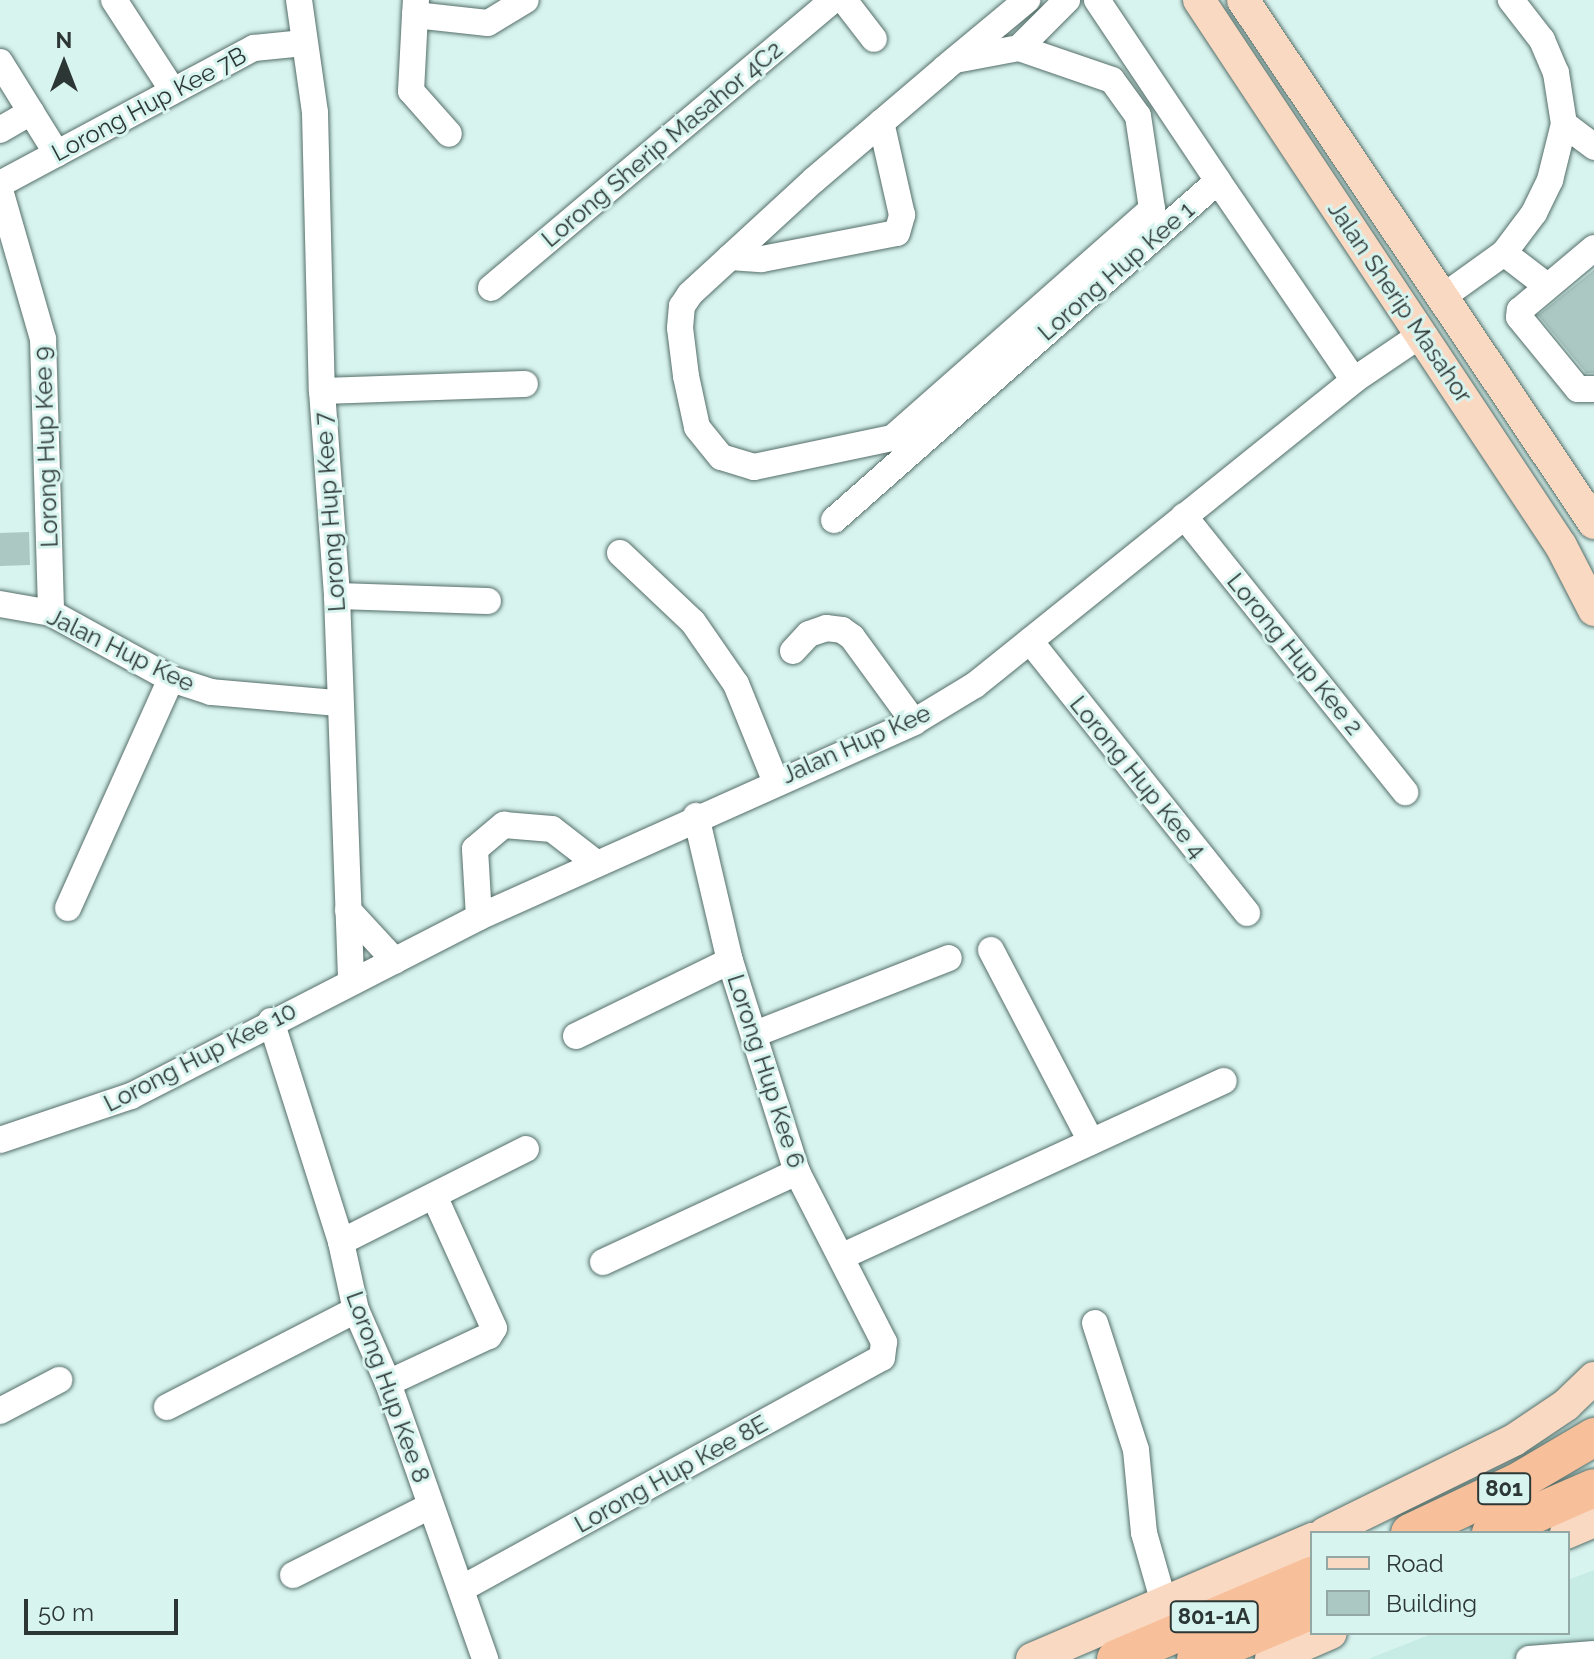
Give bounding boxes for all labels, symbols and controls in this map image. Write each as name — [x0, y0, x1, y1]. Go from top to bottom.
north arrow — [24, 24, 104, 104]
text: N — [56, 27, 72, 53]
street label: Lorong Sherip Masahor 4C2 — [536, 35, 788, 253]
street label: Lorong Hup Kee 7B — [47, 41, 251, 167]
street label: Lorong Hup Kee 1 — [1032, 195, 1200, 347]
street label: Jalan Sherip Masahor — [1322, 196, 1478, 408]
street label: Lorong Hup Kee 9 — [28, 346, 64, 548]
street label: Lorong Hup Kee 7 — [309, 411, 351, 613]
street label: Lorong Hup Kee 2 — [1221, 567, 1369, 741]
street label: Jalan Hup Kee — [43, 602, 199, 698]
street label: Lorong Hup Kee 4 — [1064, 690, 1212, 864]
street label: Jalan Hup Kee — [777, 698, 935, 790]
street label: Lorong Hup Kee 6 — [721, 971, 811, 1171]
street label: Lorong Hup Kee 10 — [99, 996, 301, 1118]
street label: Lorong Hup Kee 8 — [340, 1287, 436, 1487]
street label: Lorong Hup Kee 8E — [570, 1409, 772, 1539]
road number: 801 — [1476, 1471, 1532, 1507]
legend — [1310, 1531, 1570, 1635]
text: Road — [1386, 1549, 1444, 1578]
scale bar — [28, 1583, 182, 1633]
text: Building — [1386, 1589, 1477, 1618]
text: 50 m — [38, 1598, 94, 1627]
road number: 801-1A — [1168, 1599, 1260, 1635]

